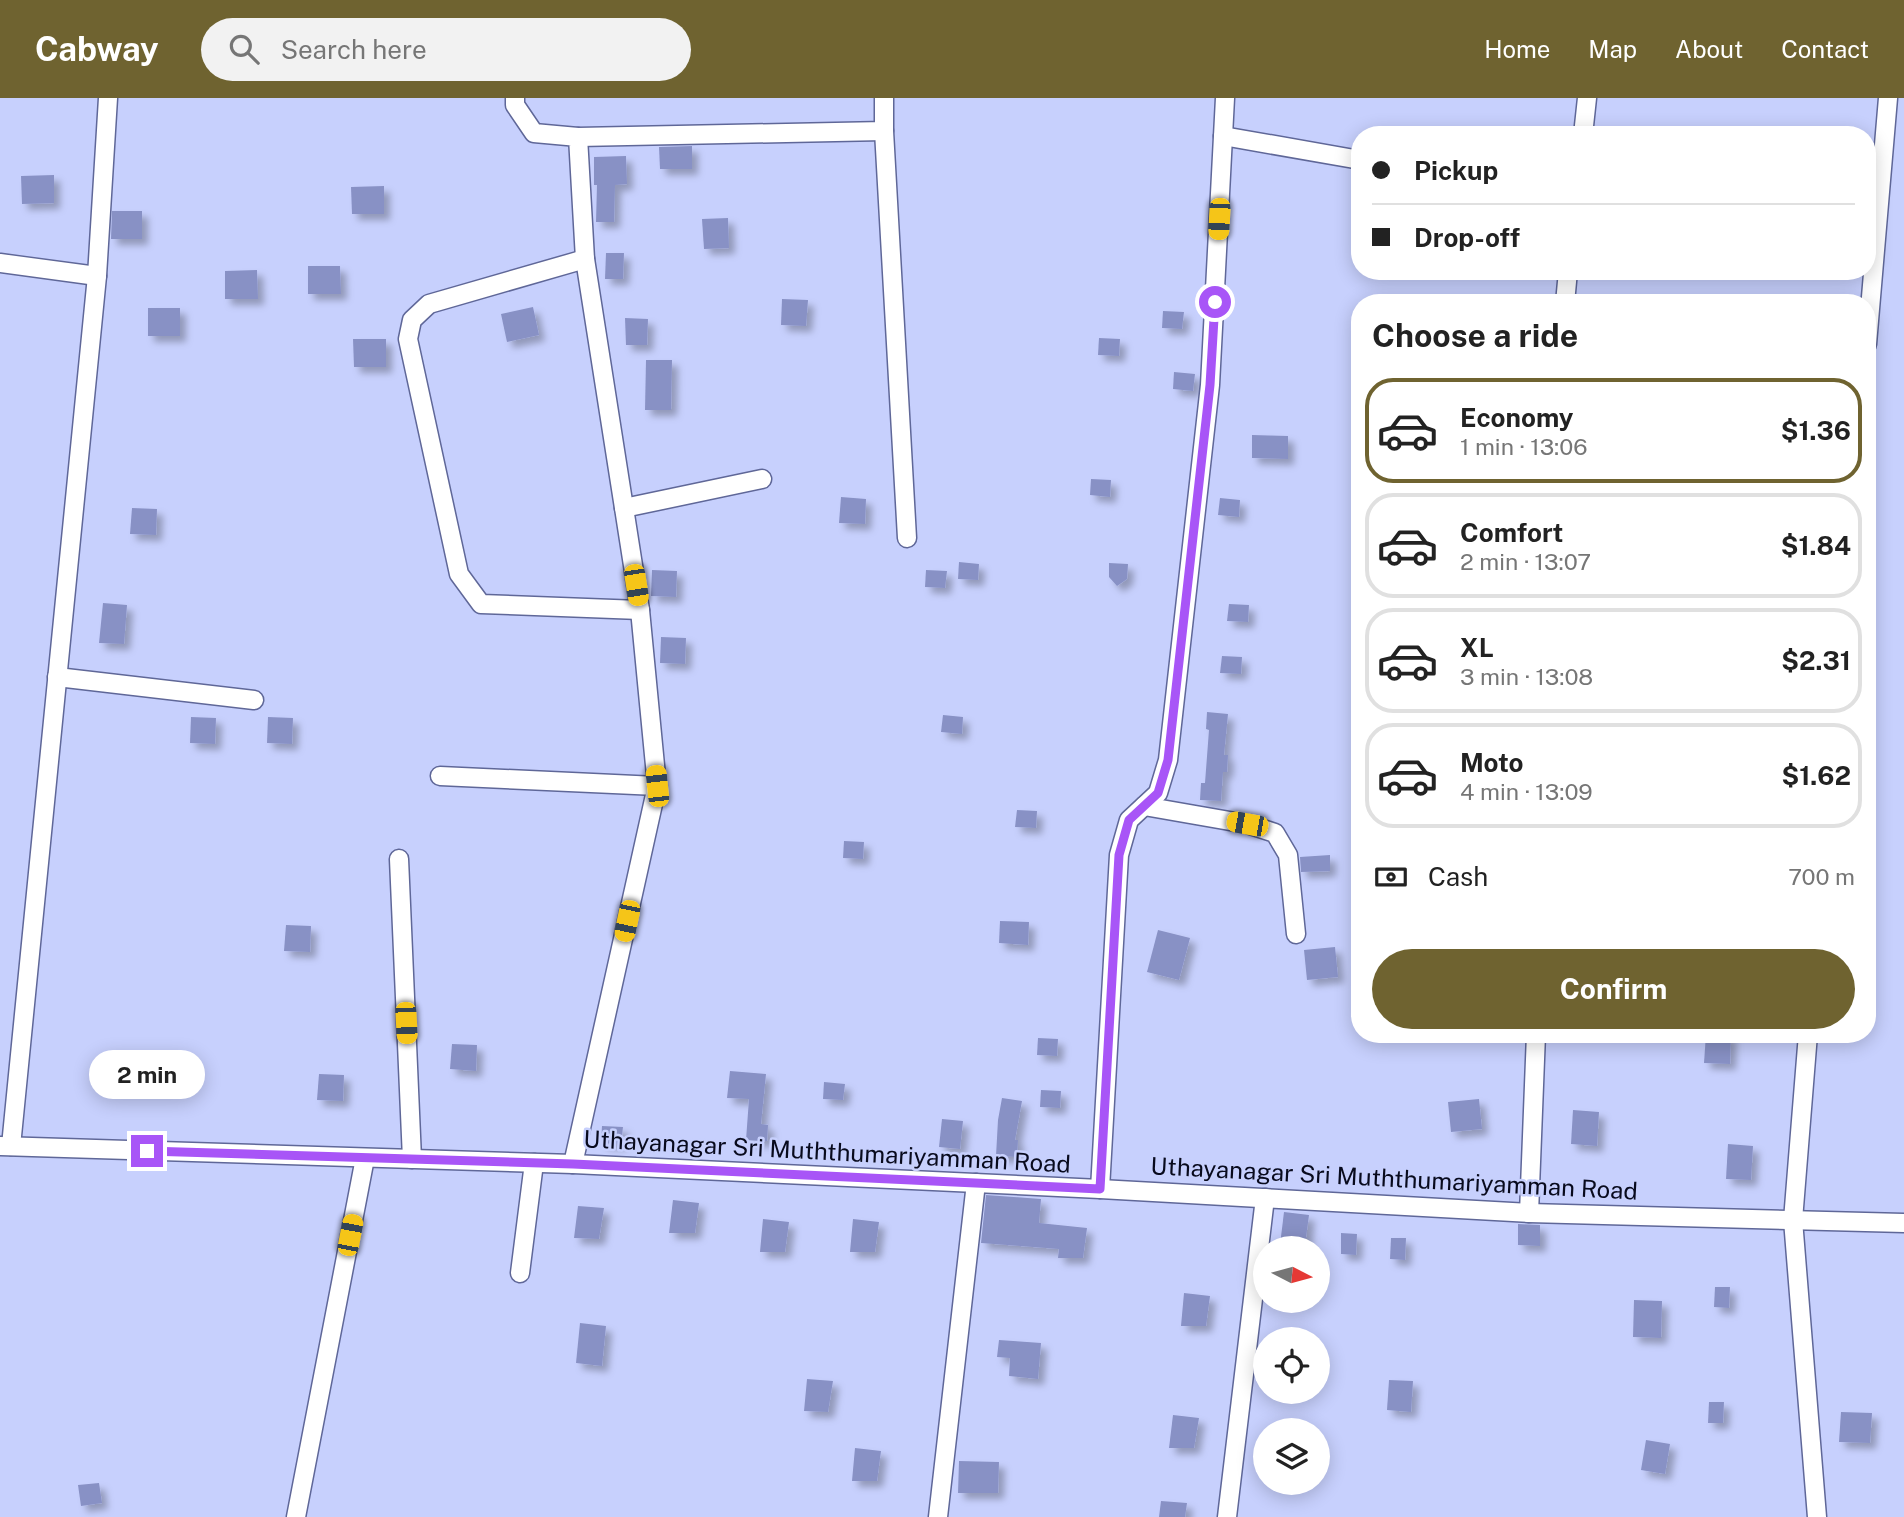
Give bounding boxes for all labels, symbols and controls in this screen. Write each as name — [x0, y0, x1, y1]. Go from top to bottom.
search box — [201, 18, 691, 81]
text: Cabway — [35, 30, 159, 68]
icon: search — [225, 30, 263, 68]
text: Search here — [281, 34, 427, 65]
text: Home — [1484, 35, 1550, 63]
text: Map — [1588, 35, 1637, 63]
text: About — [1675, 35, 1743, 63]
text: Contact — [1781, 35, 1869, 63]
text: Pickup — [1414, 155, 1498, 186]
car — [1208, 197, 1231, 241]
text: Drop-off — [1414, 222, 1520, 253]
route start — [1199, 286, 1231, 318]
text: Choose a ride — [1372, 317, 1578, 354]
icon: car — [1376, 399, 1439, 462]
text: Economy — [1460, 402, 1573, 433]
text: $1.36 — [1781, 415, 1851, 446]
text: 1 min · 13:06 — [1460, 433, 1588, 460]
icon: car — [1376, 514, 1439, 577]
text: Comfort — [1460, 517, 1563, 548]
text: $1.84 — [1781, 530, 1851, 561]
text: 2 min · 13:07 — [1460, 548, 1591, 575]
car — [623, 563, 650, 607]
icon: car — [1376, 629, 1439, 692]
text: XL — [1460, 632, 1494, 663]
text: $2.31 — [1781, 645, 1851, 676]
text: 3 min · 13:08 — [1460, 663, 1593, 690]
icon: car — [1376, 744, 1439, 807]
text: Moto — [1460, 747, 1523, 778]
text: $1.62 — [1781, 760, 1851, 791]
car — [645, 764, 670, 808]
text: 4 min · 13:09 — [1460, 778, 1593, 805]
car — [1225, 810, 1270, 838]
icon: cash — [1372, 858, 1410, 896]
text: Cash — [1428, 861, 1488, 892]
text: 700 m — [1788, 863, 1855, 890]
car — [613, 898, 642, 944]
button: Confirm — [1372, 949, 1855, 1029]
car — [395, 1001, 418, 1045]
callout: 2 min — [89, 1049, 205, 1098]
text: 2 min — [117, 1061, 177, 1088]
street label: Uthayanagar Sri Muththumariyamman Road — [583, 1124, 1071, 1178]
route end — [131, 1135, 163, 1167]
street label: Uthayanagar Sri Muththumariyamman Road — [1150, 1151, 1638, 1205]
car — [336, 1212, 365, 1258]
north arrow — [1253, 1236, 1330, 1312]
map controls — [1253, 1236, 1330, 1495]
button: locate — [1253, 1327, 1330, 1404]
button: layers — [1253, 1418, 1330, 1495]

